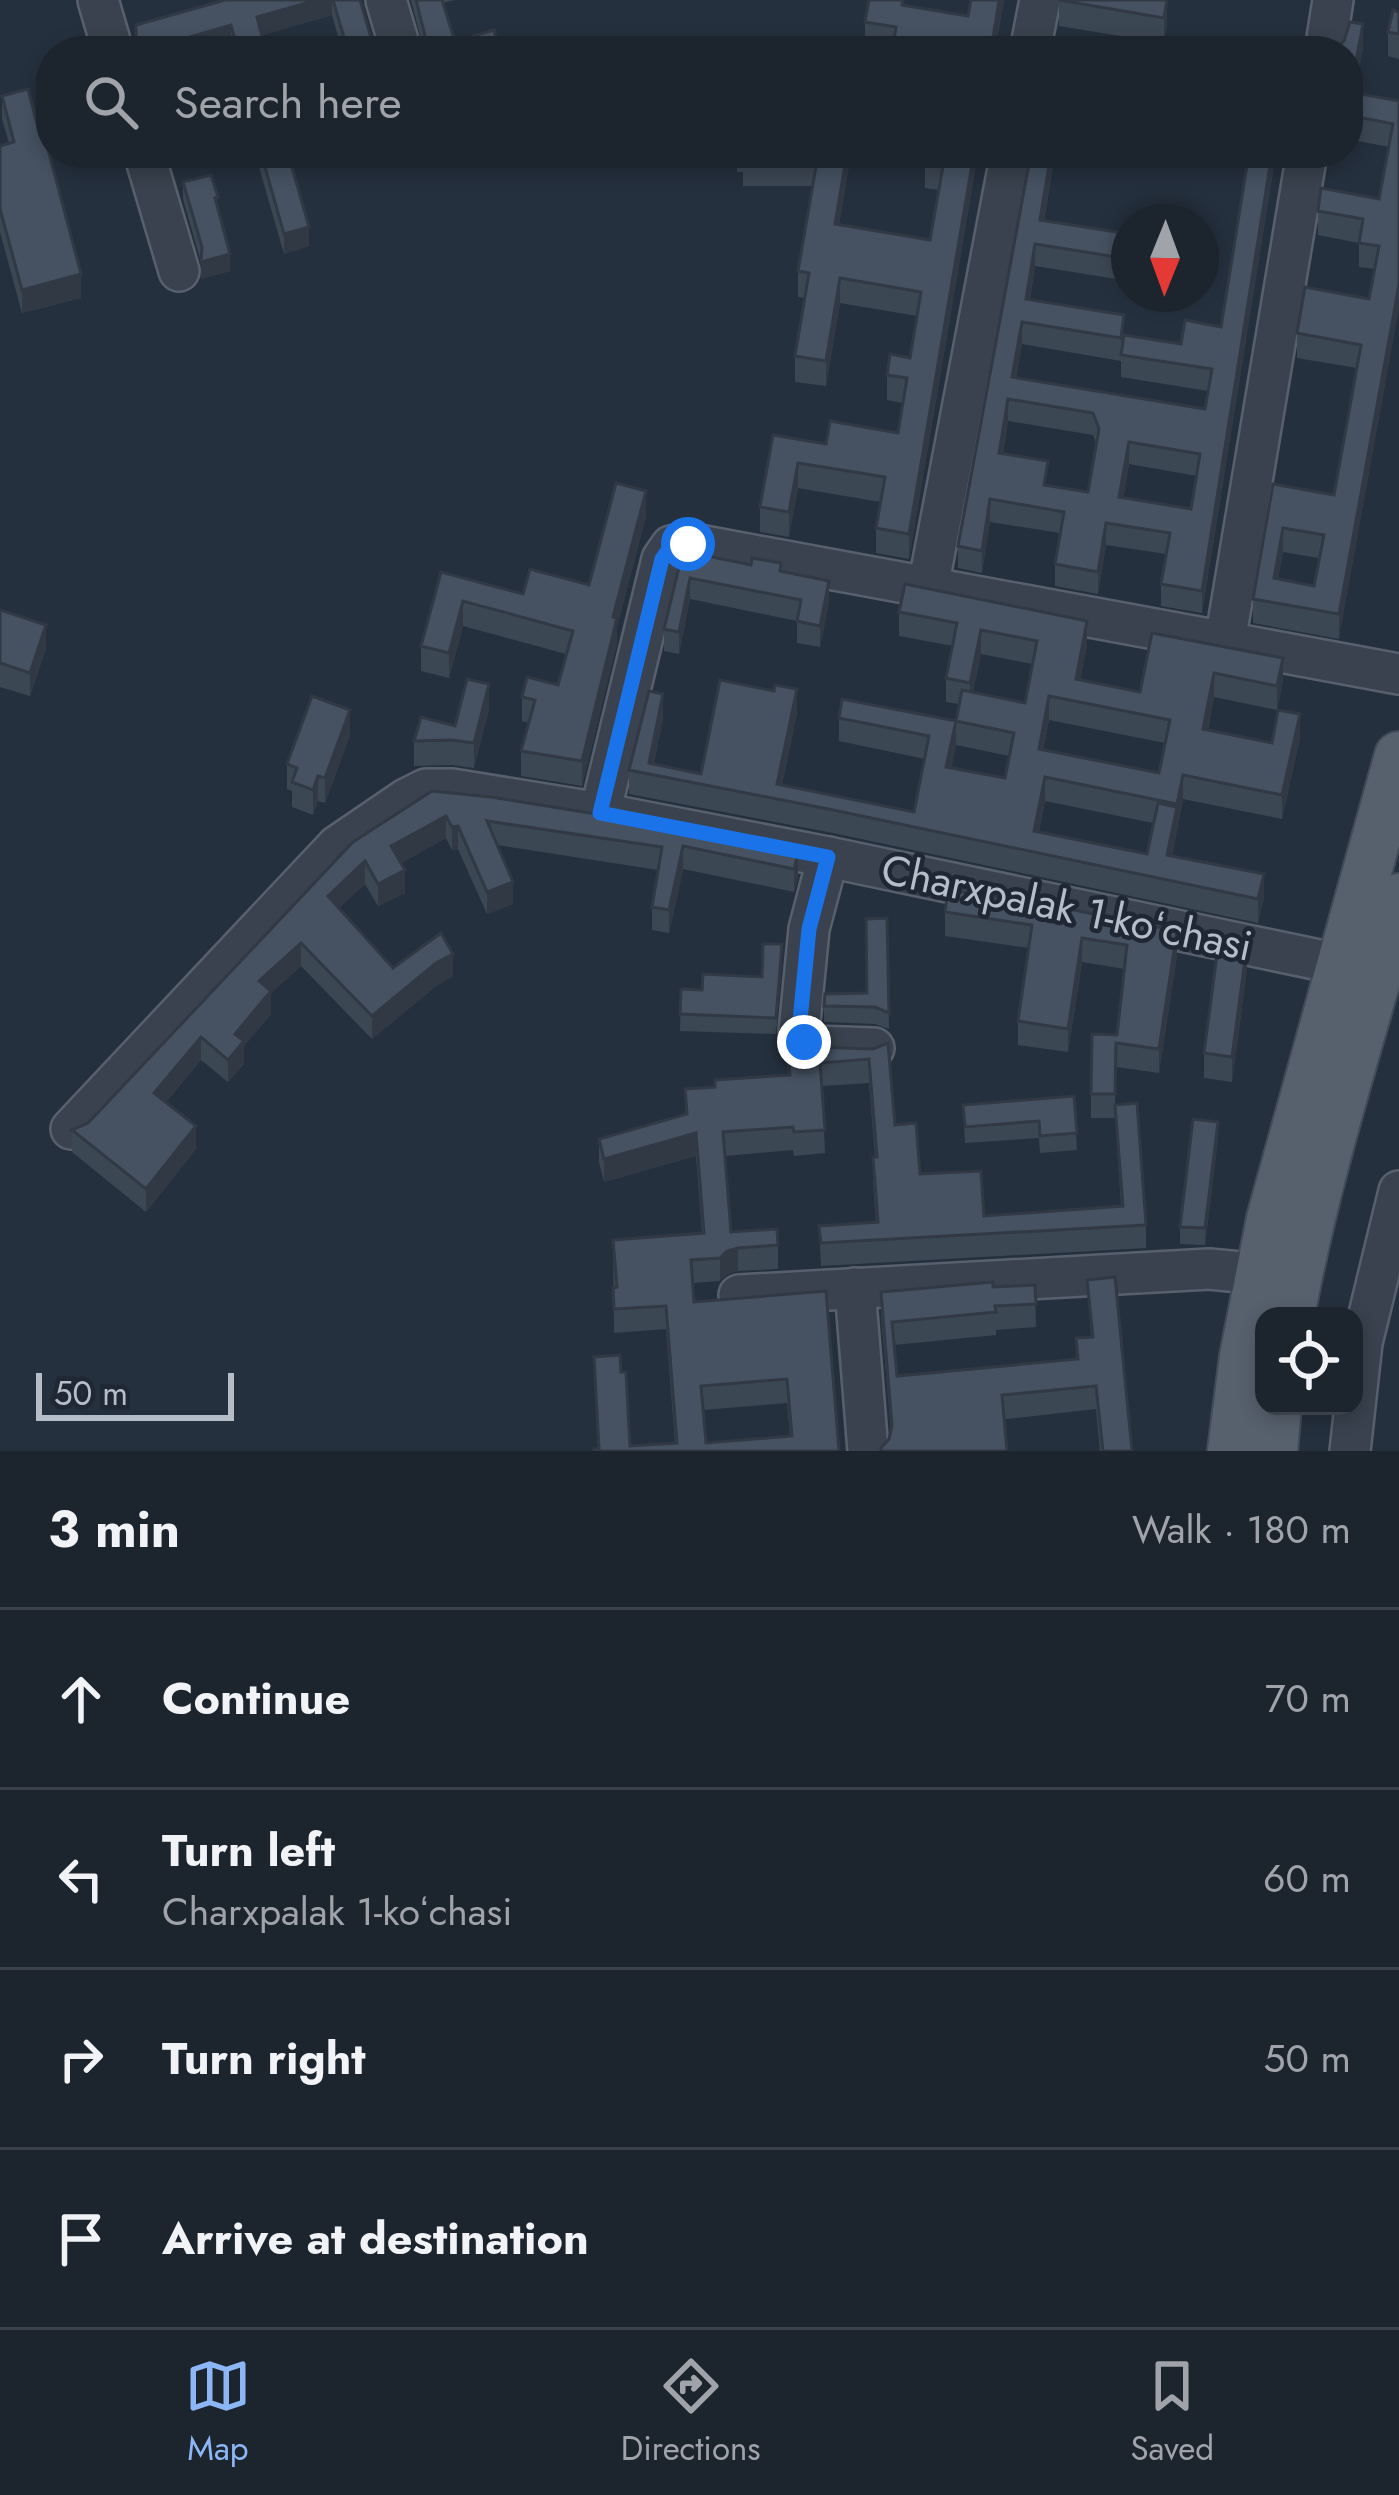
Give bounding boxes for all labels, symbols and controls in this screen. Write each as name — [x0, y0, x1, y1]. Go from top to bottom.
search box — [36, 36, 1363, 168]
icon: search — [78, 69, 144, 135]
text: Search here — [174, 70, 402, 135]
north arrow — [1111, 204, 1219, 312]
route start — [661, 517, 715, 571]
street label: Charxpalak 1-koʻchasi — [876, 838, 1258, 977]
route end — [777, 1015, 831, 1069]
map controls — [1255, 1307, 1363, 1415]
button: locate — [1255, 1307, 1363, 1415]
scale bar — [36, 1367, 234, 1420]
text: 50 m — [54, 1370, 128, 1417]
text: 3 min — [48, 1492, 180, 1566]
text: Walk · 180 m — [1132, 1501, 1351, 1558]
icon: ahead — [48, 1666, 114, 1732]
text: Continue — [162, 1666, 350, 1731]
text: 70 m — [1265, 1670, 1351, 1727]
text: Turn left — [162, 1818, 335, 1883]
icon: left — [48, 1846, 114, 1912]
text: 60 m — [1263, 1850, 1351, 1907]
text: Charxpalak 1-koʻchasi — [162, 1883, 512, 1940]
icon: right — [48, 2026, 114, 2092]
text: Turn right — [162, 2026, 366, 2091]
text: 50 m — [1263, 2030, 1351, 2087]
icon: arrive — [48, 2206, 114, 2272]
text: Arrive at destination — [162, 2206, 589, 2271]
tab: Map — [185, 2353, 251, 2472]
tab: Directions — [621, 2353, 761, 2472]
tab: Saved — [1130, 2353, 1214, 2472]

